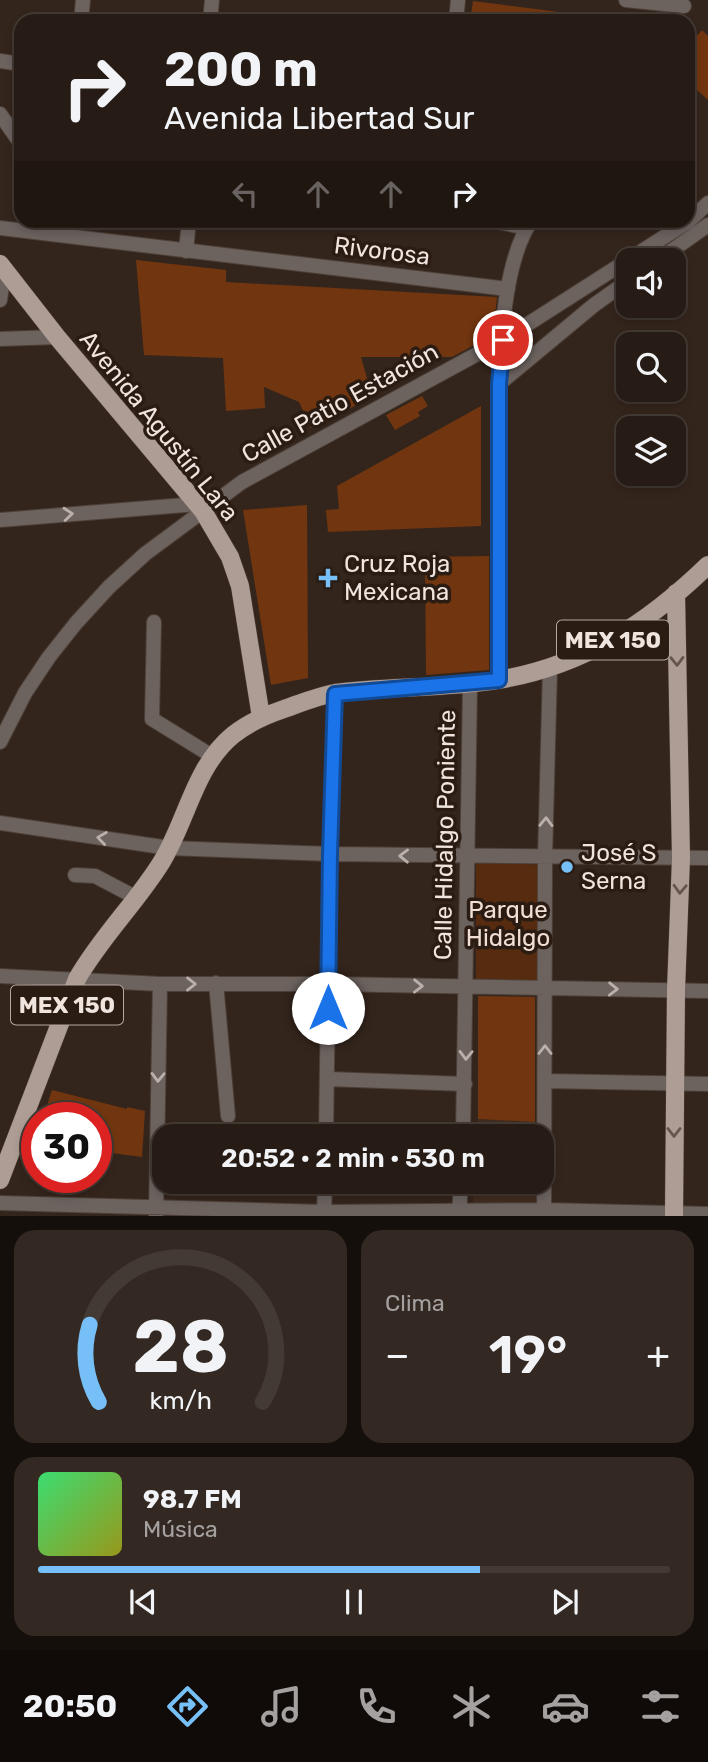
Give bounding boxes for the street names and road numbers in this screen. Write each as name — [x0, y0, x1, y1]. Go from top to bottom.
street label: Rivorosa — [332, 231, 432, 271]
street label: Avenida Agustín Lara — [74, 325, 244, 527]
street label: Calle Patio Estación — [237, 337, 443, 469]
road number: MEX 150 — [557, 620, 669, 660]
street label: Calle Hidalgo Poniente — [429, 710, 461, 960]
road number: MEX 150 — [11, 986, 123, 1024]

